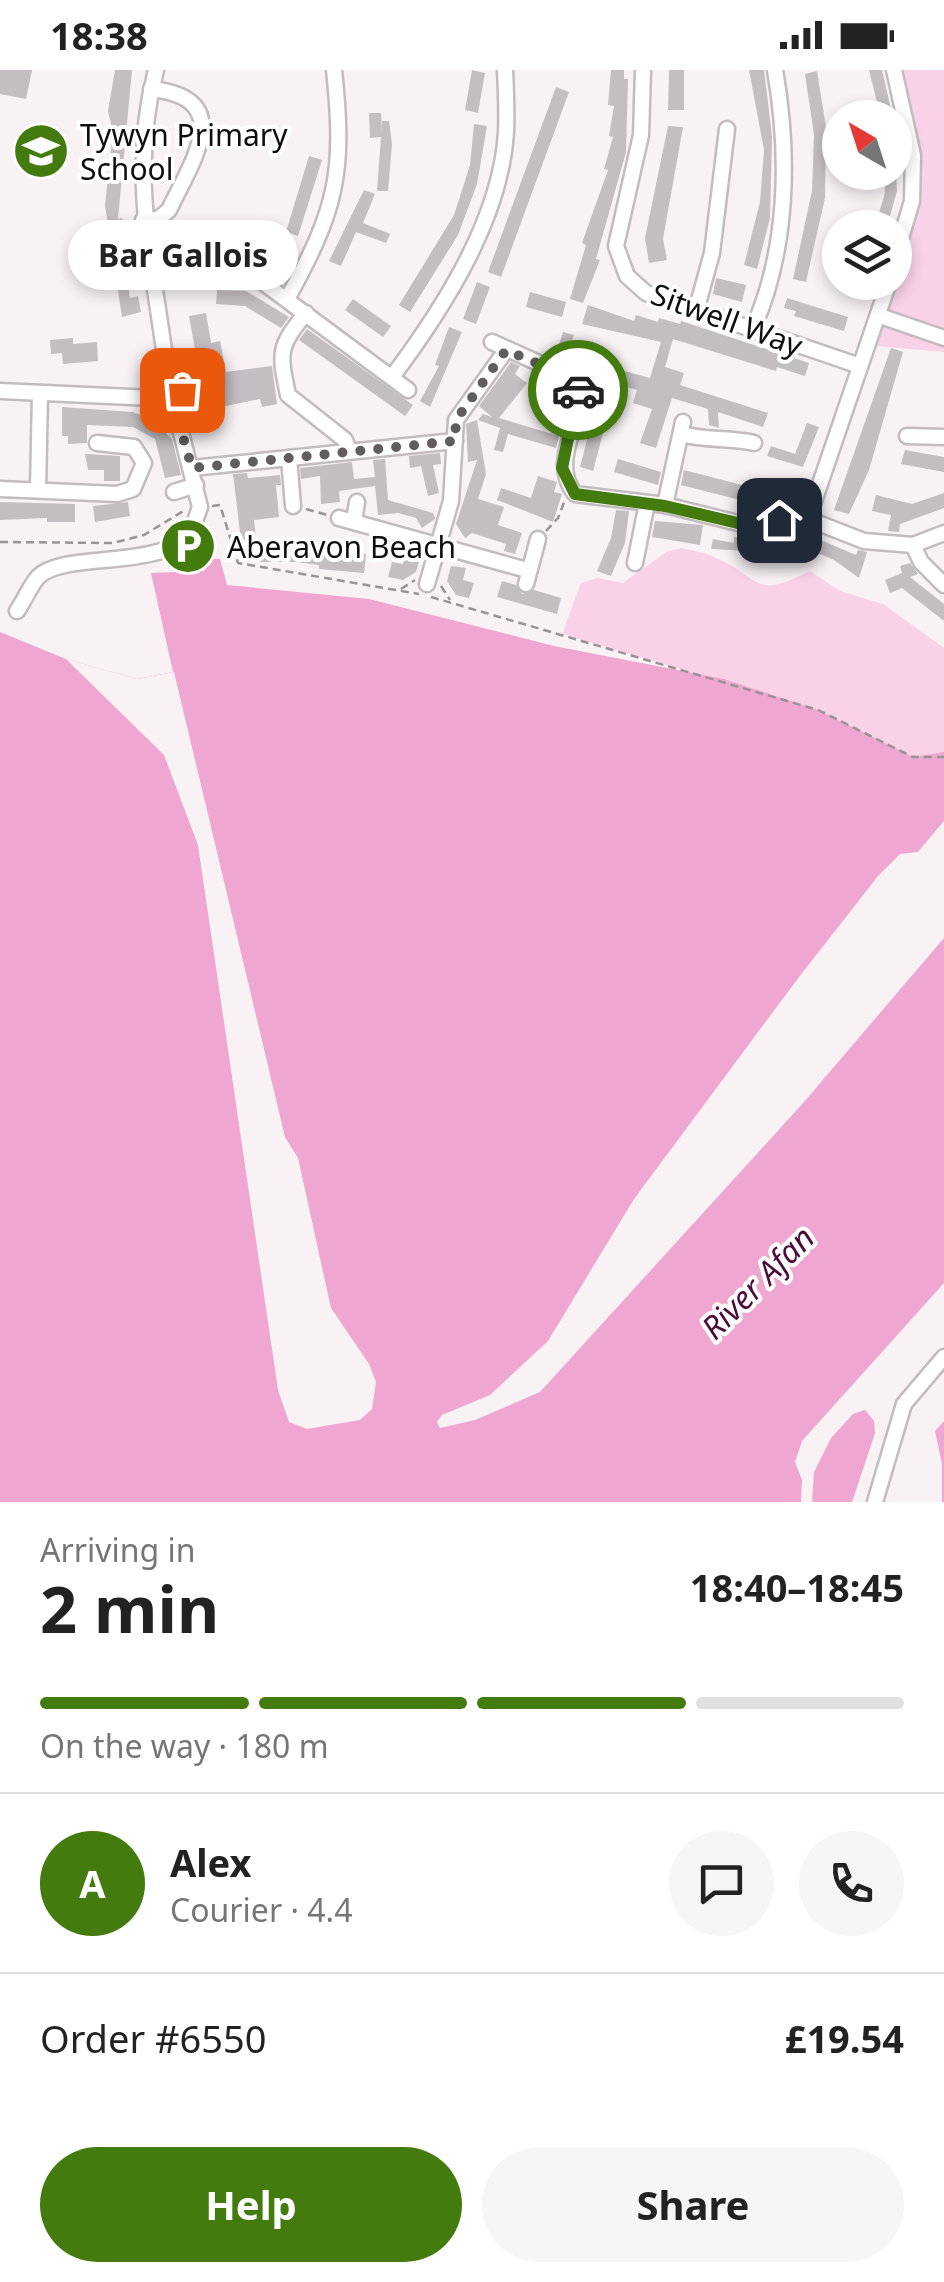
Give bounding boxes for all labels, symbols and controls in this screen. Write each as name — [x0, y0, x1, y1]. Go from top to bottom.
text: 18:38 — [50, 9, 148, 61]
north arrow — [822, 100, 912, 190]
map controls — [822, 100, 912, 300]
place label: Tywyn Primary School — [80, 114, 288, 189]
school or university icon: Tywyn Primary School — [11, 121, 71, 181]
button: layers — [822, 210, 912, 300]
callout: Bar Gallois — [67, 220, 297, 290]
text: Bar Gallois — [98, 233, 268, 276]
street label: Sitwell Way — [646, 273, 809, 366]
courier — [528, 340, 628, 440]
pin — [140, 348, 225, 433]
icon: bag — [155, 363, 210, 418]
icon: car — [551, 363, 606, 418]
pin — [737, 478, 822, 563]
icon: home — [752, 493, 807, 548]
parking icon: Aberavon Beach — [158, 516, 218, 576]
place label: Aberavon Beach — [227, 526, 456, 567]
water label: River Afan — [691, 1216, 823, 1348]
text: Arriving in — [40, 1528, 195, 1571]
text: 18:40–18:45 — [690, 1561, 904, 1613]
text: 2 min — [40, 1564, 219, 1652]
text: On the way · 180 m — [40, 1724, 329, 1767]
button: chat — [669, 1831, 774, 1936]
button: phone — [799, 1831, 904, 1936]
text: Alex — [170, 1836, 252, 1888]
text: A — [79, 1857, 106, 1909]
text: Courier · 4.4 — [170, 1888, 353, 1931]
text: Order #6550 — [40, 2012, 266, 2064]
text: £19.54 — [785, 2012, 904, 2064]
button: Help — [40, 2147, 462, 2262]
button: Share — [482, 2147, 904, 2262]

